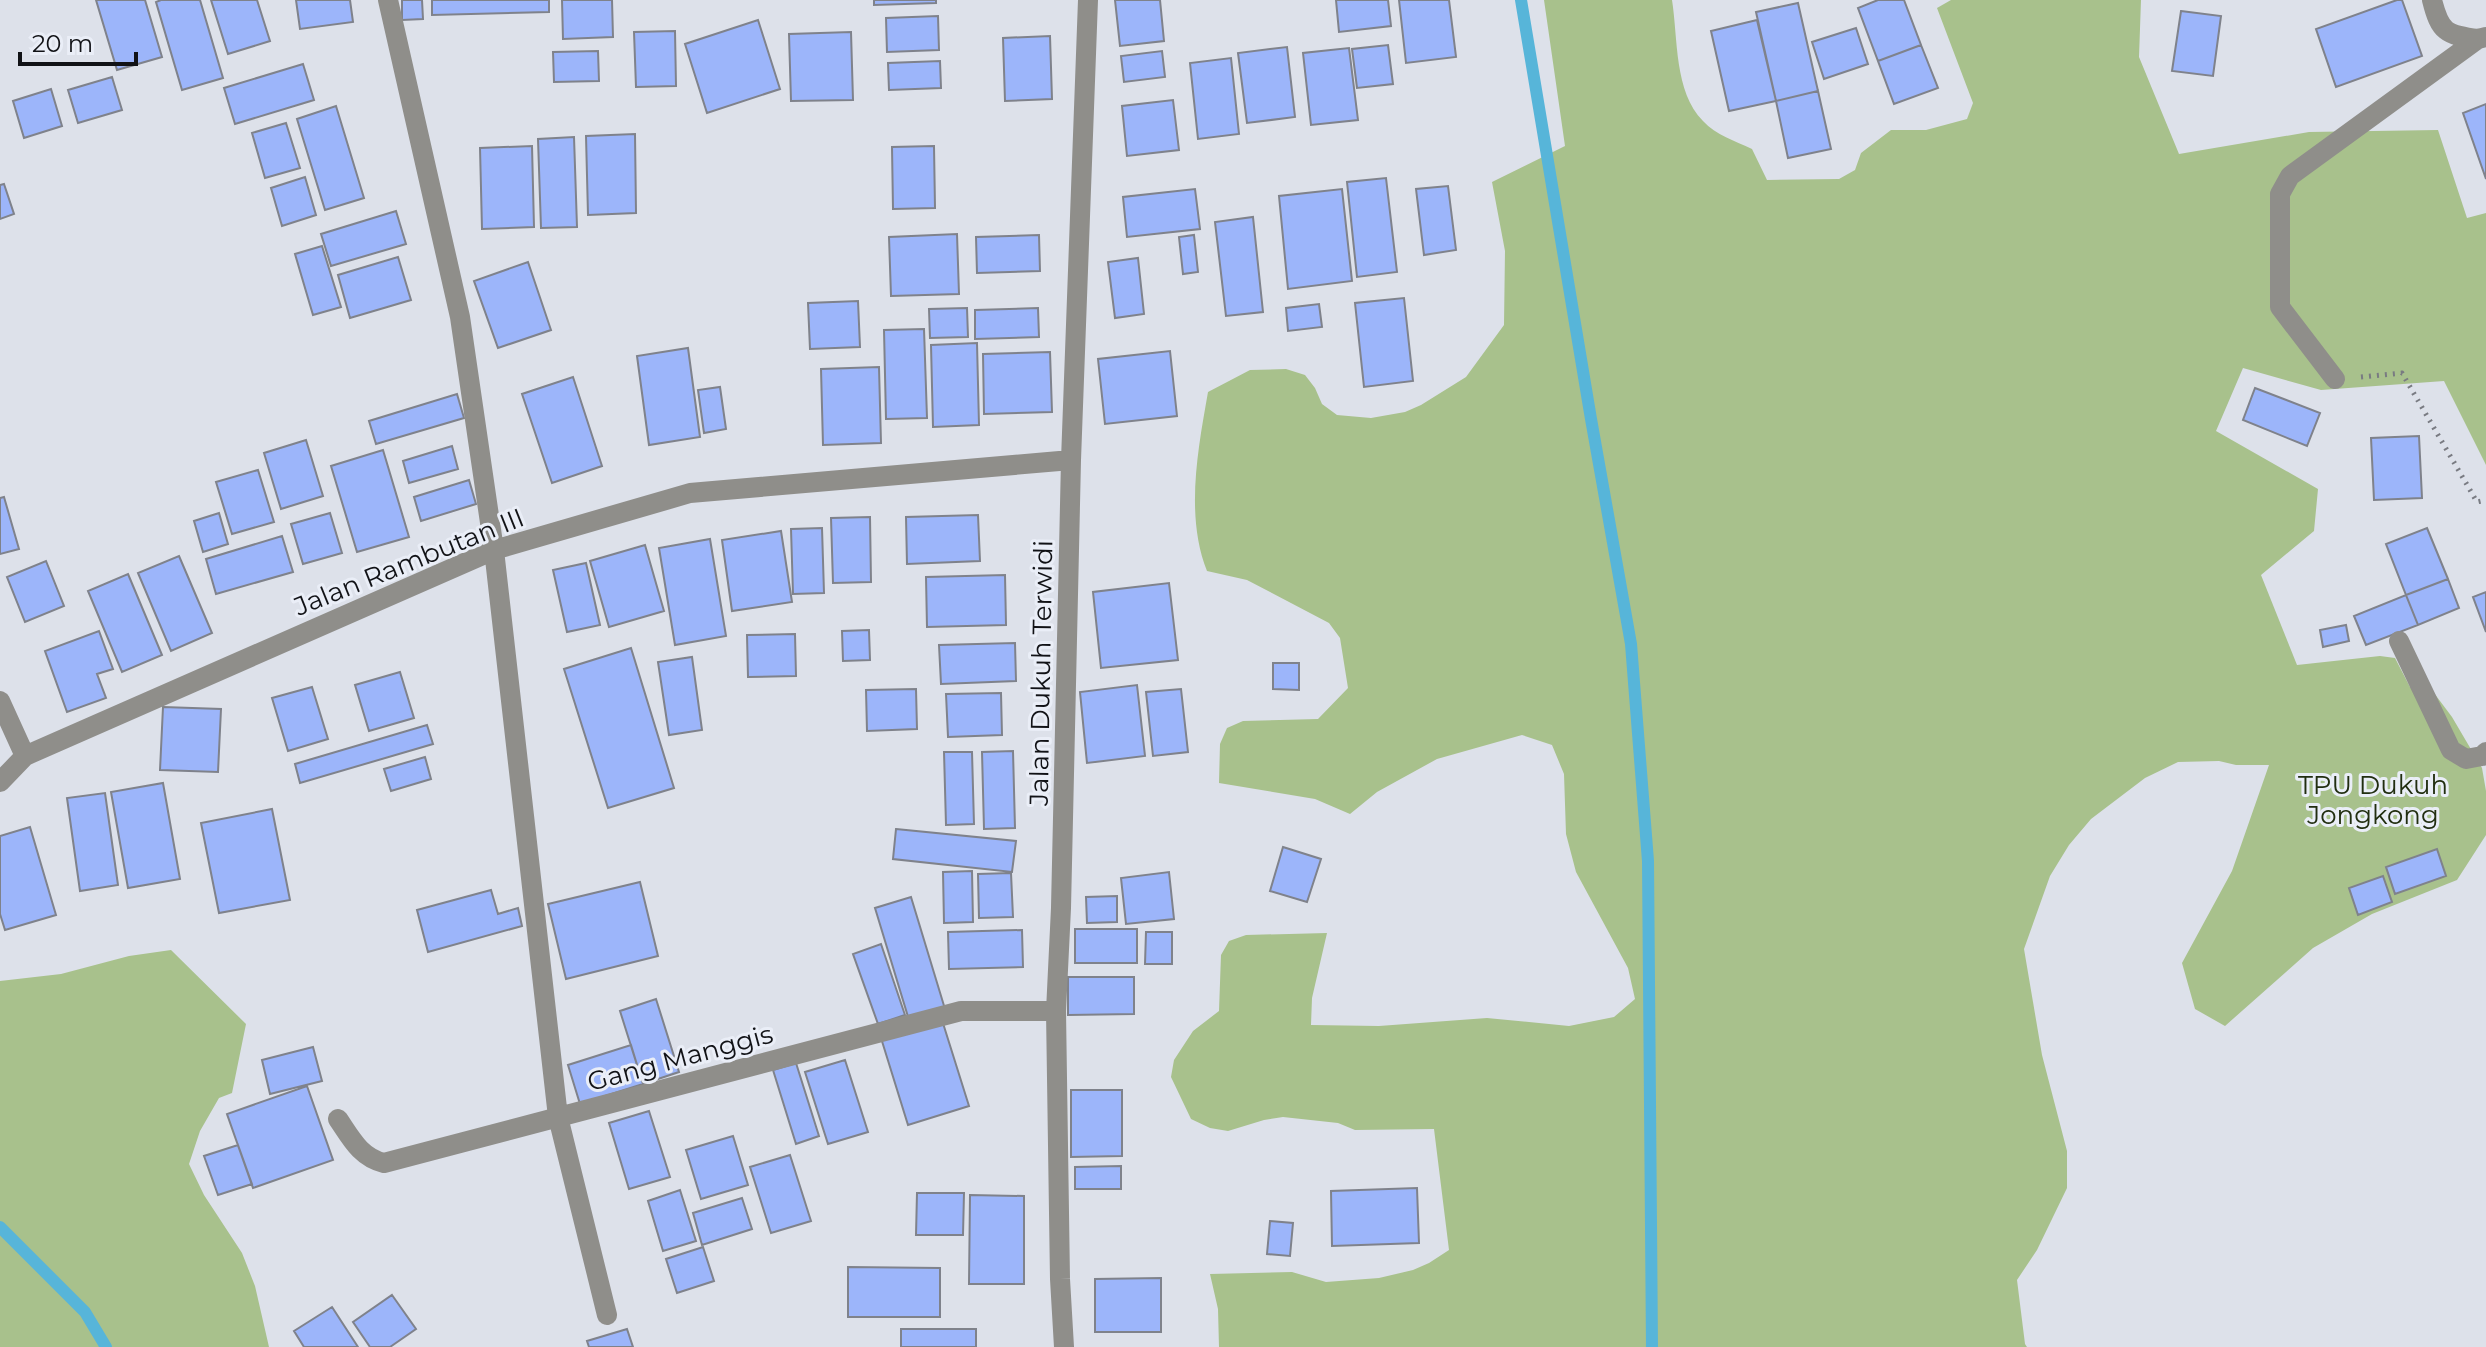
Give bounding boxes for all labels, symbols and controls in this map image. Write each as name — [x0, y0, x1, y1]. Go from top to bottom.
scale bar — [20, 16, 136, 66]
text: 20 m — [32, 29, 93, 58]
street label: Jalan Rambutan III — [288, 501, 529, 623]
street label: Jalan Dukuh Terwidi — [1023, 540, 1059, 807]
park label: TPU Dukuh Jongkong — [2298, 769, 2448, 831]
street label: Gang Manggis — [584, 1018, 776, 1098]

